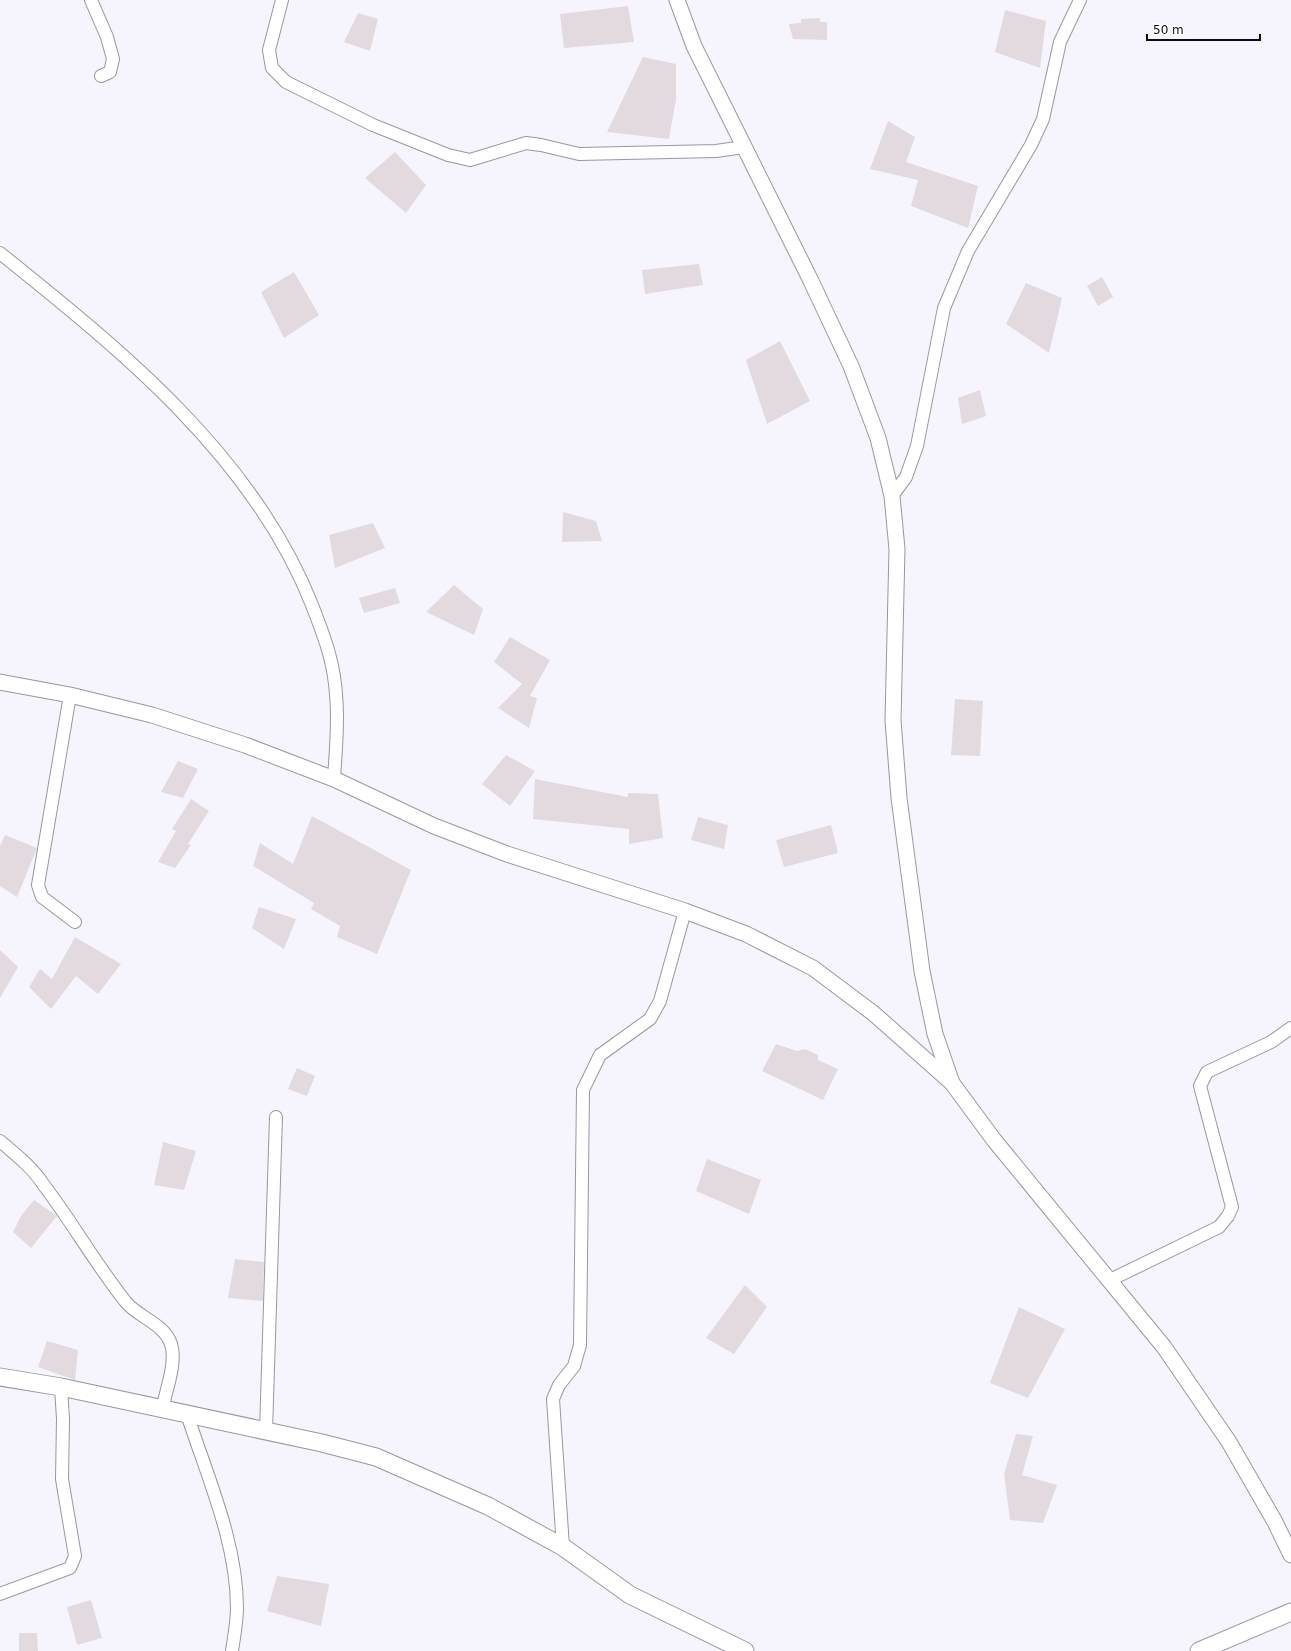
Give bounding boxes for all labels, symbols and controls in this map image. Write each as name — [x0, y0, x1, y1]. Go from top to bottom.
scale bar — [1147, 16, 1260, 42]
text: 50 m — [1153, 23, 1184, 37]

